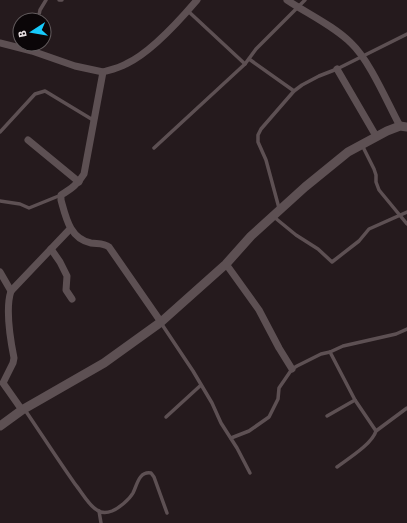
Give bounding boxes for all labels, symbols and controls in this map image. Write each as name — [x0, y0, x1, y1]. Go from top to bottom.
north arrow — [12, 12, 52, 52]
text: B — [16, 29, 30, 39]

